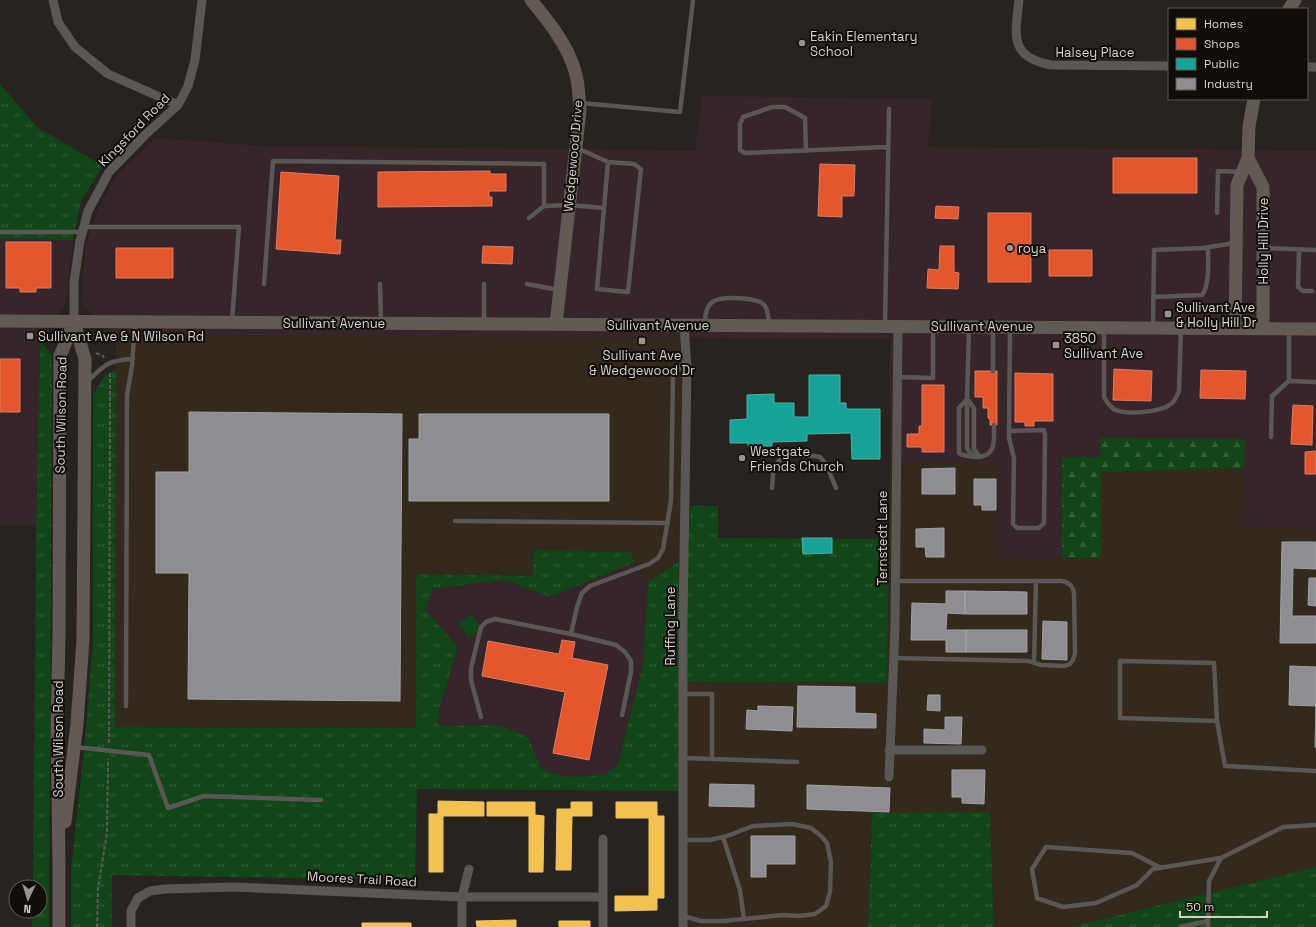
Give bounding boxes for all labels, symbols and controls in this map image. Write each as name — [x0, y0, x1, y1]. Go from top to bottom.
legend — [1168, 8, 1308, 100]
text: Homes — [1204, 16, 1243, 32]
place label: Eakin Elementary School — [810, 28, 917, 60]
text: Shops — [1204, 36, 1240, 52]
marker: Eakin Elementary School — [797, 38, 807, 48]
street label: Halsey Place — [1056, 44, 1134, 61]
text: Public — [1204, 56, 1239, 72]
text: Industry — [1204, 76, 1253, 92]
street label: Kingsford Road — [95, 90, 173, 170]
street label: Wedgewood Drive — [560, 99, 586, 213]
street label: Holly Hill Drive — [1255, 198, 1272, 284]
place label: roya — [1018, 240, 1047, 257]
marker: roya — [1005, 243, 1015, 253]
place label: Sullivant Ave & Holly Hill Dr — [1176, 299, 1256, 331]
marker: Sullivant Ave & Holly Hill Dr — [1163, 309, 1173, 319]
street label: Sullivant Avenue — [283, 315, 385, 332]
street label: Sullivant Avenue — [607, 317, 709, 334]
street label: Sullivant Avenue — [931, 318, 1033, 335]
place label: Sullivant Ave & N Wilson Rd — [38, 328, 204, 345]
place label: 3850 Sullivant Ave — [1064, 330, 1143, 362]
marker: Sullivant Ave & N Wilson Rd — [25, 331, 35, 341]
marker: Sullivant Ave & Wedgewood Dr — [637, 336, 647, 346]
marker: 3850 Sullivant Ave — [1051, 340, 1061, 350]
place label: Sullivant Ave & Wedgewood Dr — [589, 347, 695, 379]
street label: South Wilson Road — [51, 356, 71, 474]
place label: Westgate Friends Church — [750, 443, 844, 475]
marker: Westgate Friends Church — [737, 453, 747, 463]
street label: Ternstedt Lane — [874, 491, 891, 585]
street label: Ruffing Lane — [662, 587, 679, 665]
street label: South Wilson Road — [50, 680, 67, 798]
street label: Moores Trail Road — [307, 868, 417, 890]
north arrow — [8, 879, 48, 919]
scale bar — [1180, 893, 1267, 919]
text: 50 m — [1186, 899, 1214, 915]
text: N — [23, 902, 31, 916]

